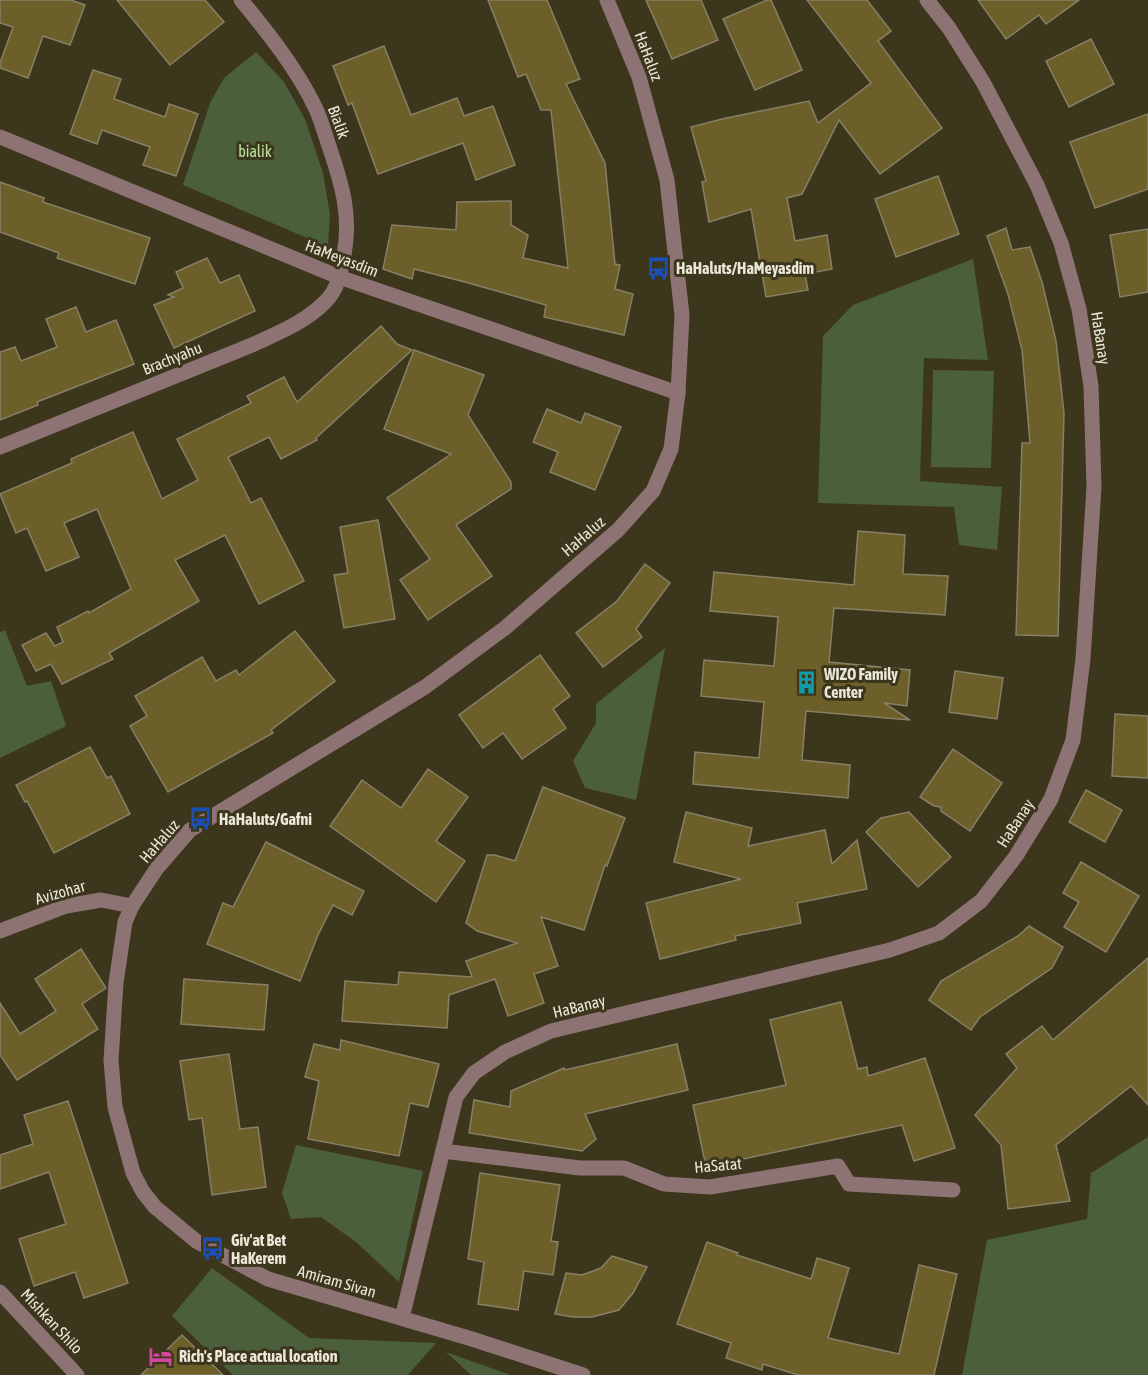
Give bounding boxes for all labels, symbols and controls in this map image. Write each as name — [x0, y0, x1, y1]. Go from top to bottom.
street label: HaHaluz — [631, 29, 667, 83]
street label: Bialik — [325, 103, 353, 141]
park label: bialik — [238, 142, 272, 160]
street label: HaMeyasdim — [303, 236, 381, 281]
bus stop icon: HaHaluts/HaMeyasdim — [645, 255, 671, 281]
place label: HaHaluts/HaMeyasdim — [676, 259, 814, 277]
street label: HaBanay — [1087, 310, 1114, 366]
street label: Brachyahu — [140, 338, 205, 379]
street label: HaHaluz — [558, 512, 608, 560]
place label: WIZO Family Center — [823, 665, 898, 701]
building icon: WIZO Family Center — [793, 670, 819, 696]
street label: HaBanay — [993, 795, 1038, 851]
bus stop icon: HaHaluts/Gafni — [188, 806, 214, 832]
place label: HaHaluts/Gafni — [219, 810, 312, 828]
street label: HaHaluz — [135, 816, 183, 866]
street label: Avizohar — [33, 876, 87, 908]
street label: HaBanay — [551, 991, 608, 1022]
street label: HaSatat — [694, 1154, 743, 1176]
place label: Giv'at Bet HaKerem — [231, 1231, 286, 1267]
bus stop icon: Giv'at Bet HaKerem — [200, 1236, 226, 1262]
street label: Amiram Sivan — [296, 1261, 378, 1301]
street label: Mishkan Shilo — [17, 1285, 87, 1357]
hotel icon: Rich's Place actual location — [148, 1343, 174, 1369]
place label: Rich's Place actual location — [179, 1347, 338, 1365]

